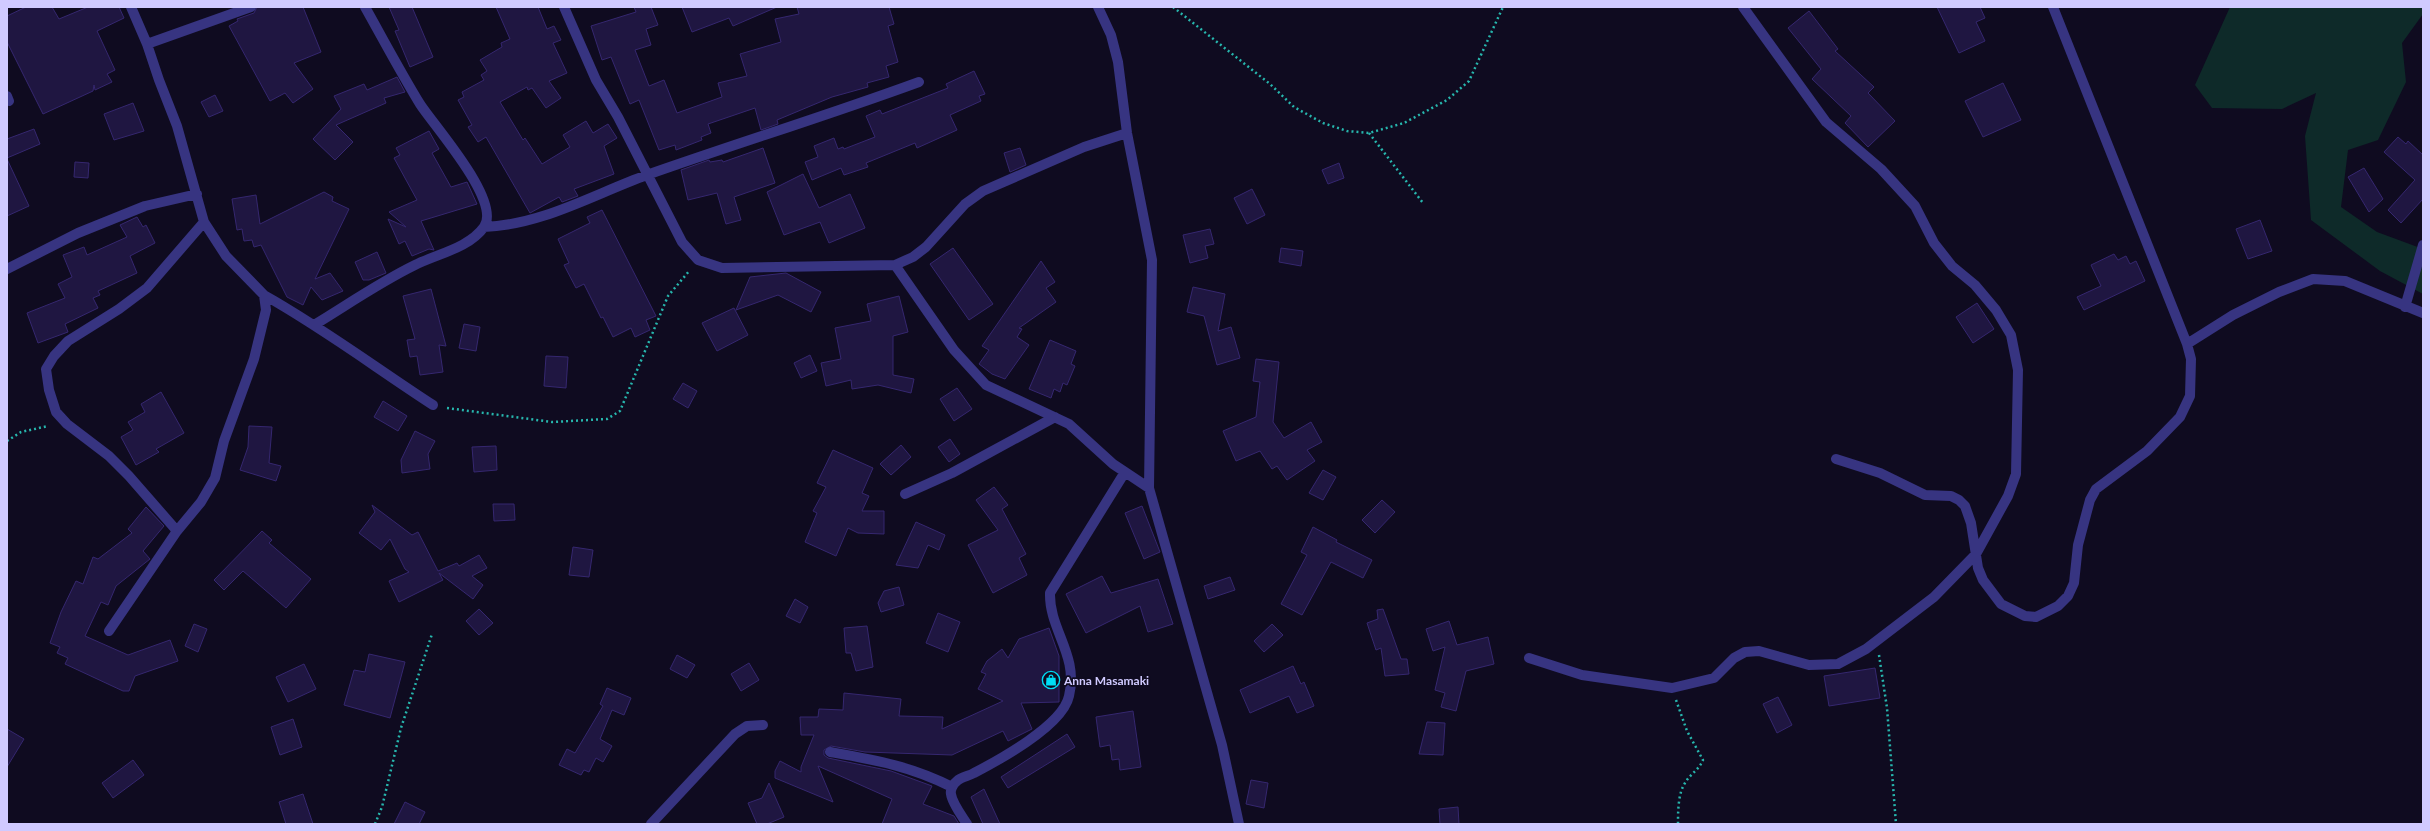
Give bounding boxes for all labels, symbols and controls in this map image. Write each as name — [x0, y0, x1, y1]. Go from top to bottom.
shop icon: Anna Masamaki — [1041, 670, 1061, 690]
place label: Anna Masamaki — [1063, 673, 1149, 688]

